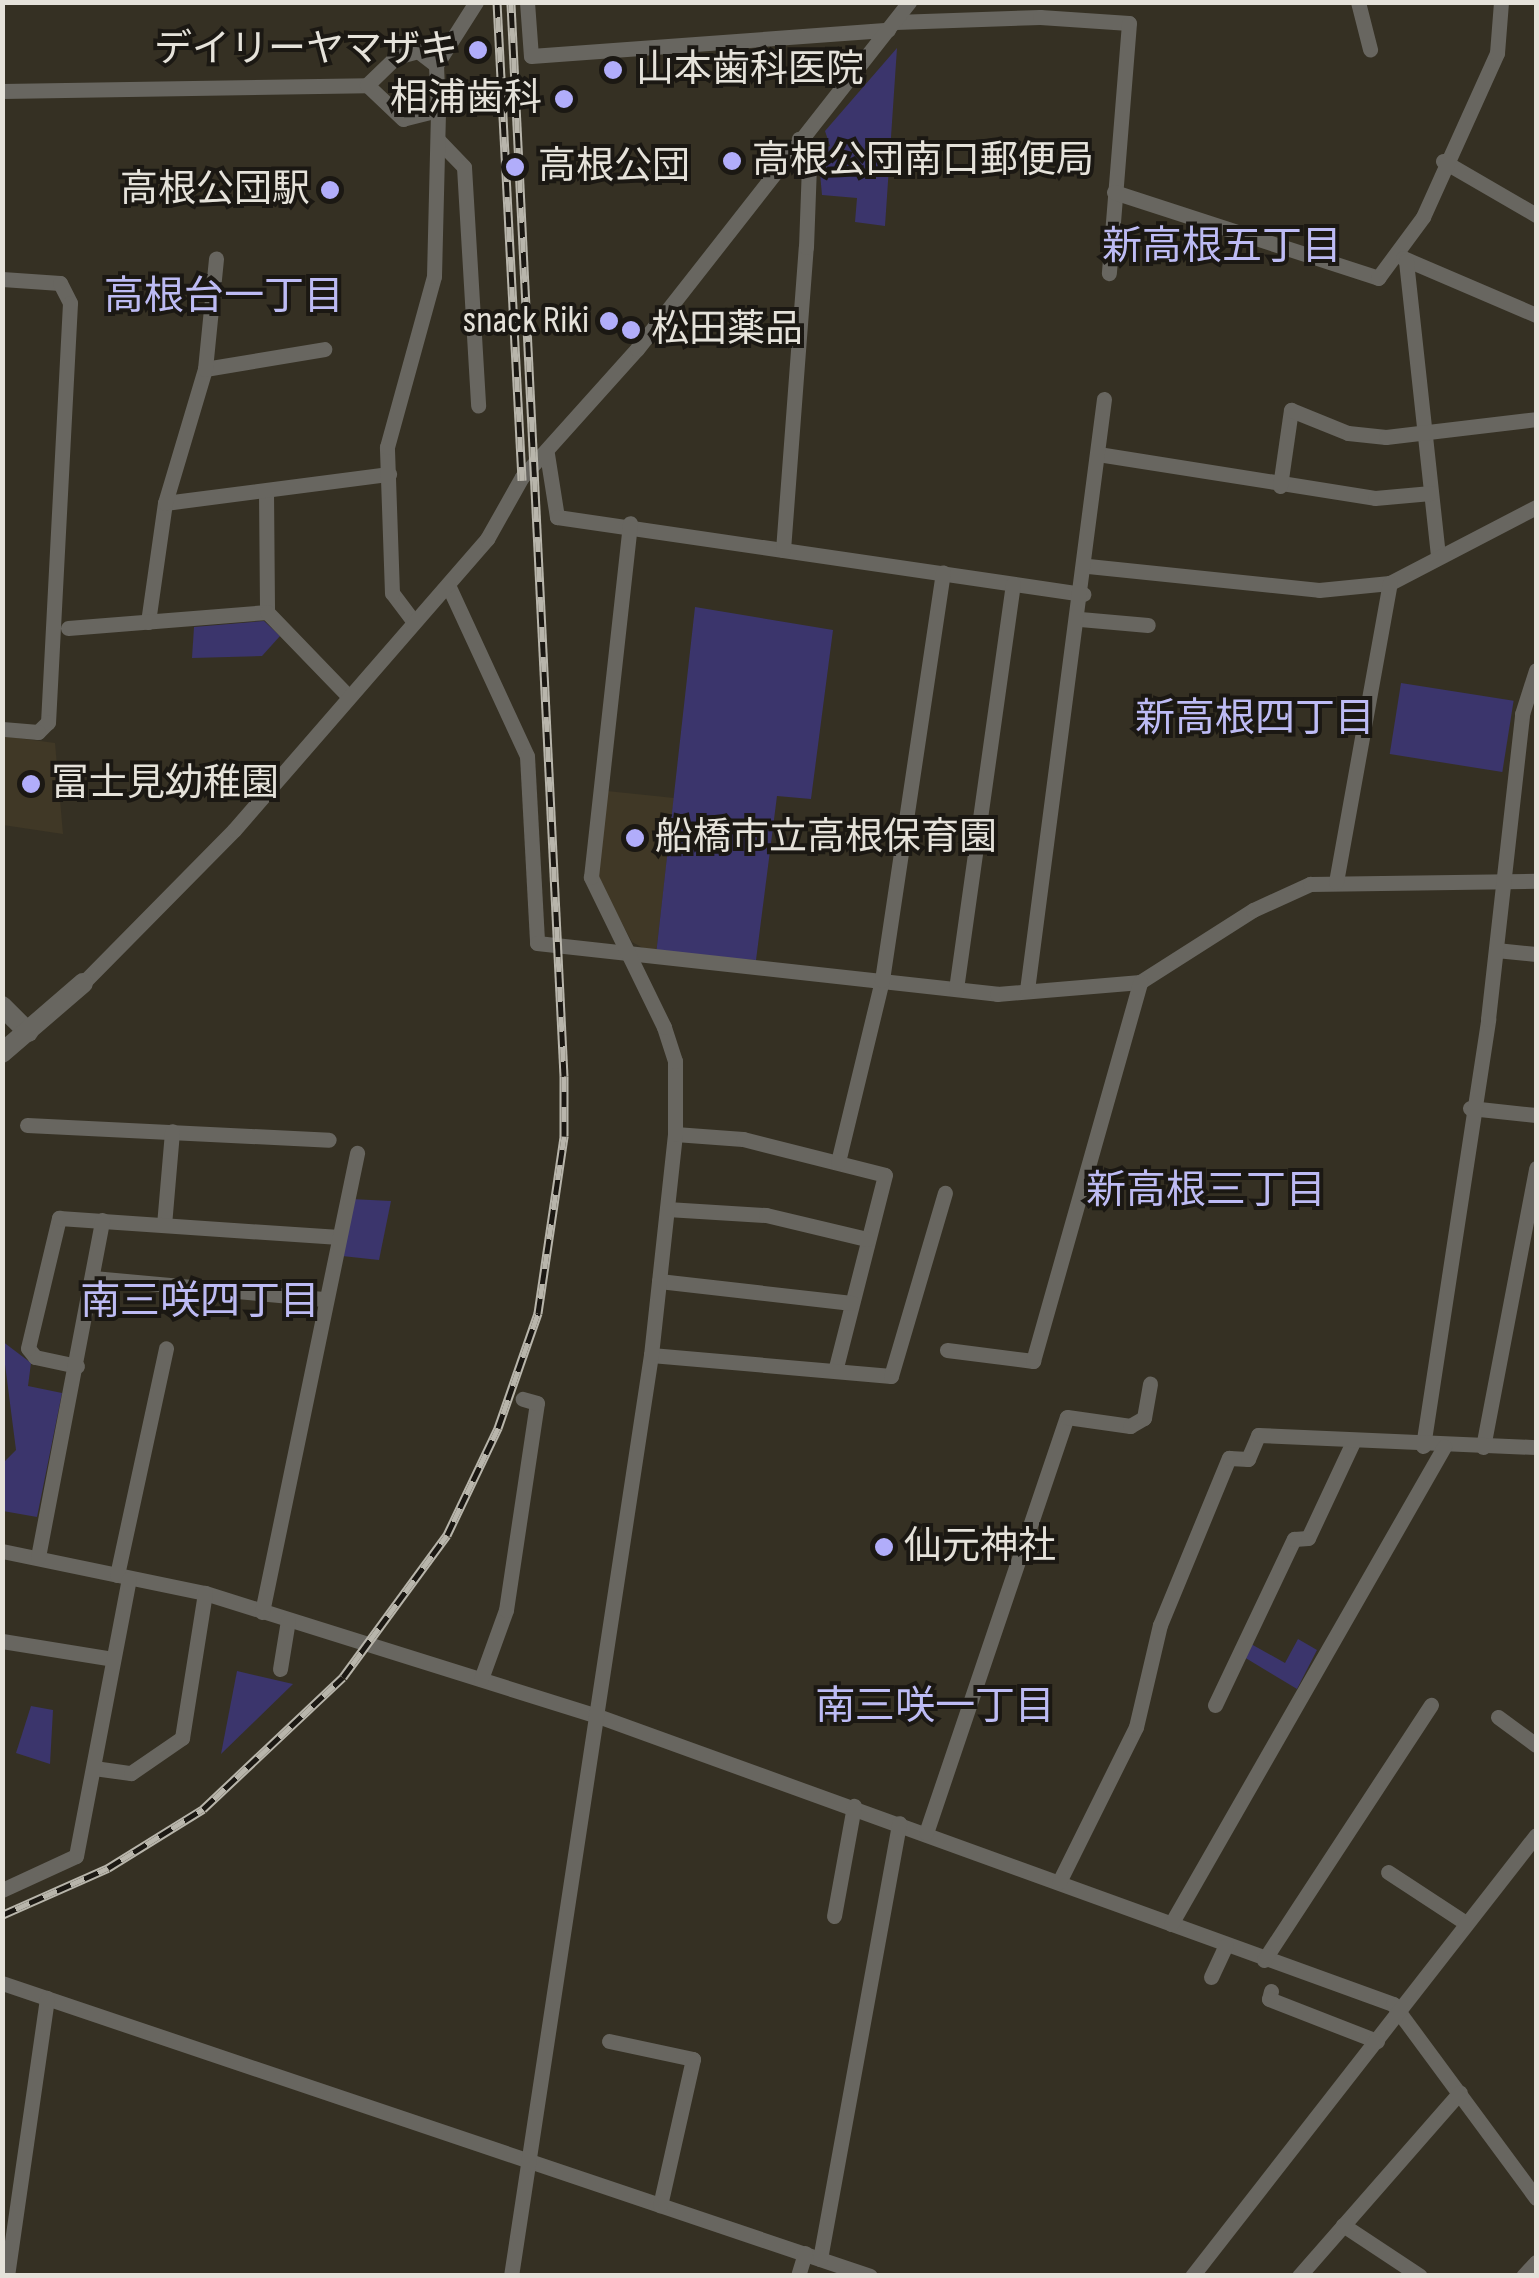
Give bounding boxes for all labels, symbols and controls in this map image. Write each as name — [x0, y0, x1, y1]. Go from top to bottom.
place label: デイリーヤマザキ — [154, 27, 458, 73]
marker: デイリーヤマザキ — [467, 39, 489, 61]
place label: 山本歯科医院 — [636, 47, 864, 93]
marker: 山本歯科医院 — [600, 57, 626, 83]
place label: 相浦歯科 — [390, 76, 542, 122]
marker: 相浦歯科 — [551, 86, 577, 112]
place label: 高根公団南口郵便局 — [752, 138, 1094, 184]
place label: 高根公団 — [538, 144, 690, 190]
marker: 高根公団南口郵便局 — [721, 150, 743, 172]
marker: 高根公団 — [502, 154, 528, 180]
place label: 高根公団駅 — [120, 167, 310, 213]
marker: 高根公団駅 — [319, 179, 341, 201]
district label: 新高根五丁目 — [1102, 223, 1342, 271]
district label: 高根台一丁目 — [104, 273, 344, 321]
place label: snack Riki — [462, 298, 589, 344]
place label: 松田薬品 — [651, 307, 803, 353]
marker: snack Riki — [598, 310, 620, 332]
marker: 松田薬品 — [620, 319, 642, 341]
district label: 新高根四丁目 — [1135, 695, 1375, 743]
place label: 冨士見幼稚園 — [51, 761, 279, 807]
marker: 冨士見幼稚園 — [20, 773, 42, 795]
place label: 船橋市立高根保育園 — [655, 815, 997, 861]
marker: 船橋市立高根保育園 — [624, 827, 646, 849]
district label: 新高根三丁目 — [1086, 1167, 1326, 1215]
district label: 南三咲四丁目 — [80, 1278, 320, 1326]
place label: 仙元神社 — [904, 1524, 1056, 1570]
marker: 仙元神社 — [873, 1536, 895, 1558]
district label: 南三咲一丁目 — [815, 1683, 1055, 1731]

